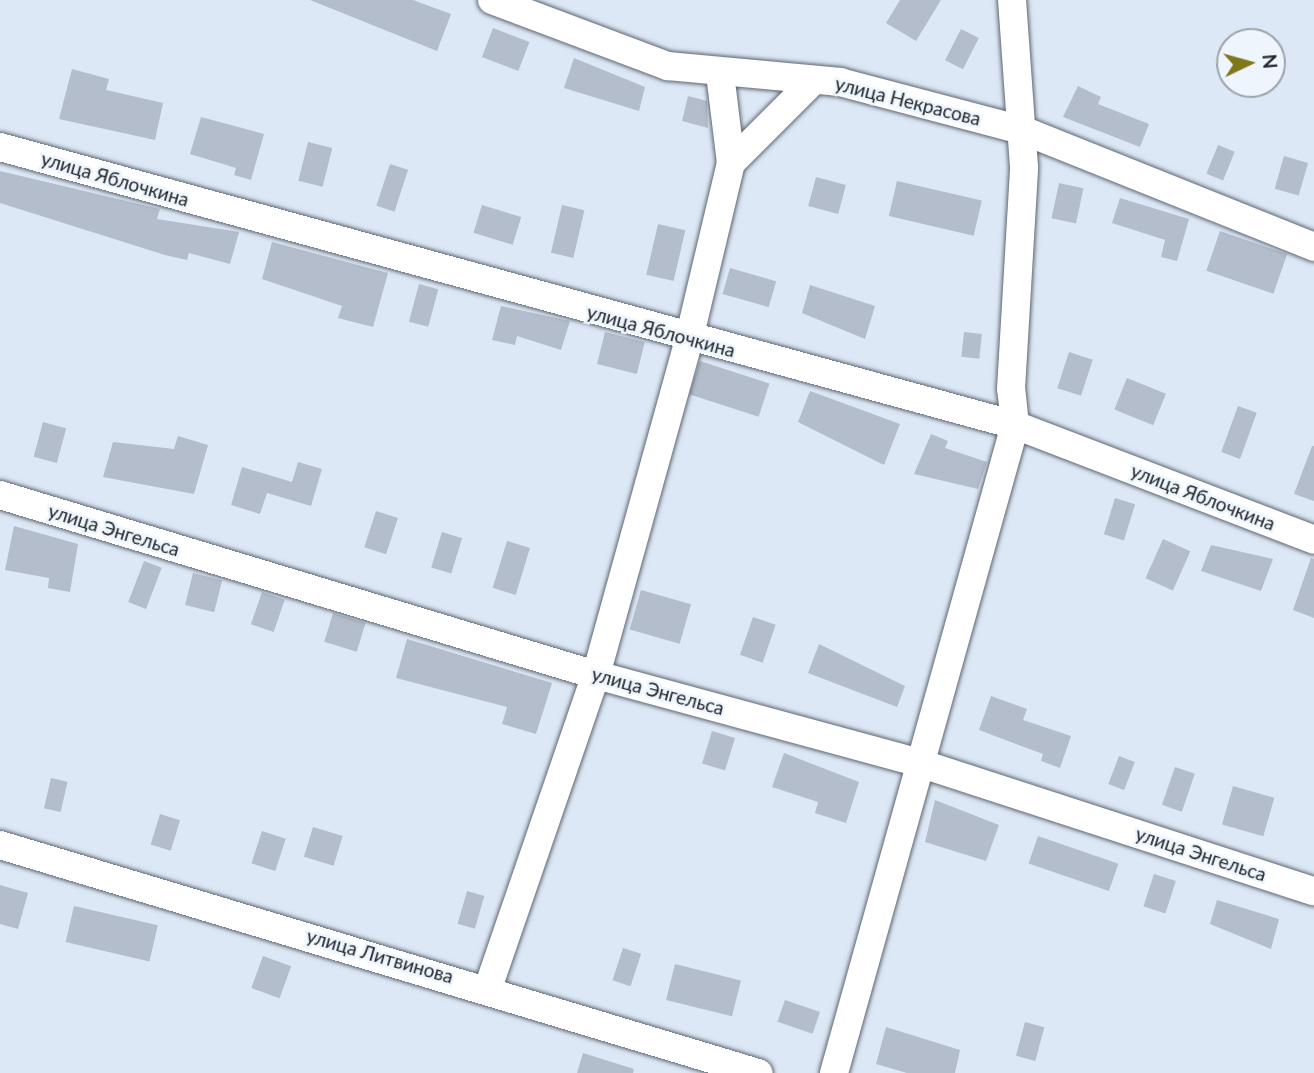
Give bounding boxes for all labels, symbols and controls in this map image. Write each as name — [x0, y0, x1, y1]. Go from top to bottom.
north arrow — [1216, 28, 1286, 98]
text: N — [1258, 53, 1283, 70]
street label: улица Некрасова — [833, 72, 983, 130]
street label: улица Яблочкина — [39, 147, 191, 211]
street label: улица Яблочкина — [584, 300, 738, 362]
street label: улица Яблочкина — [1128, 459, 1278, 535]
street label: улица Энгельса — [46, 499, 182, 561]
street label: улица Энгельса — [589, 662, 727, 720]
street label: улица Энгельса — [1133, 822, 1269, 886]
street label: улица Литвинова — [304, 924, 456, 988]

